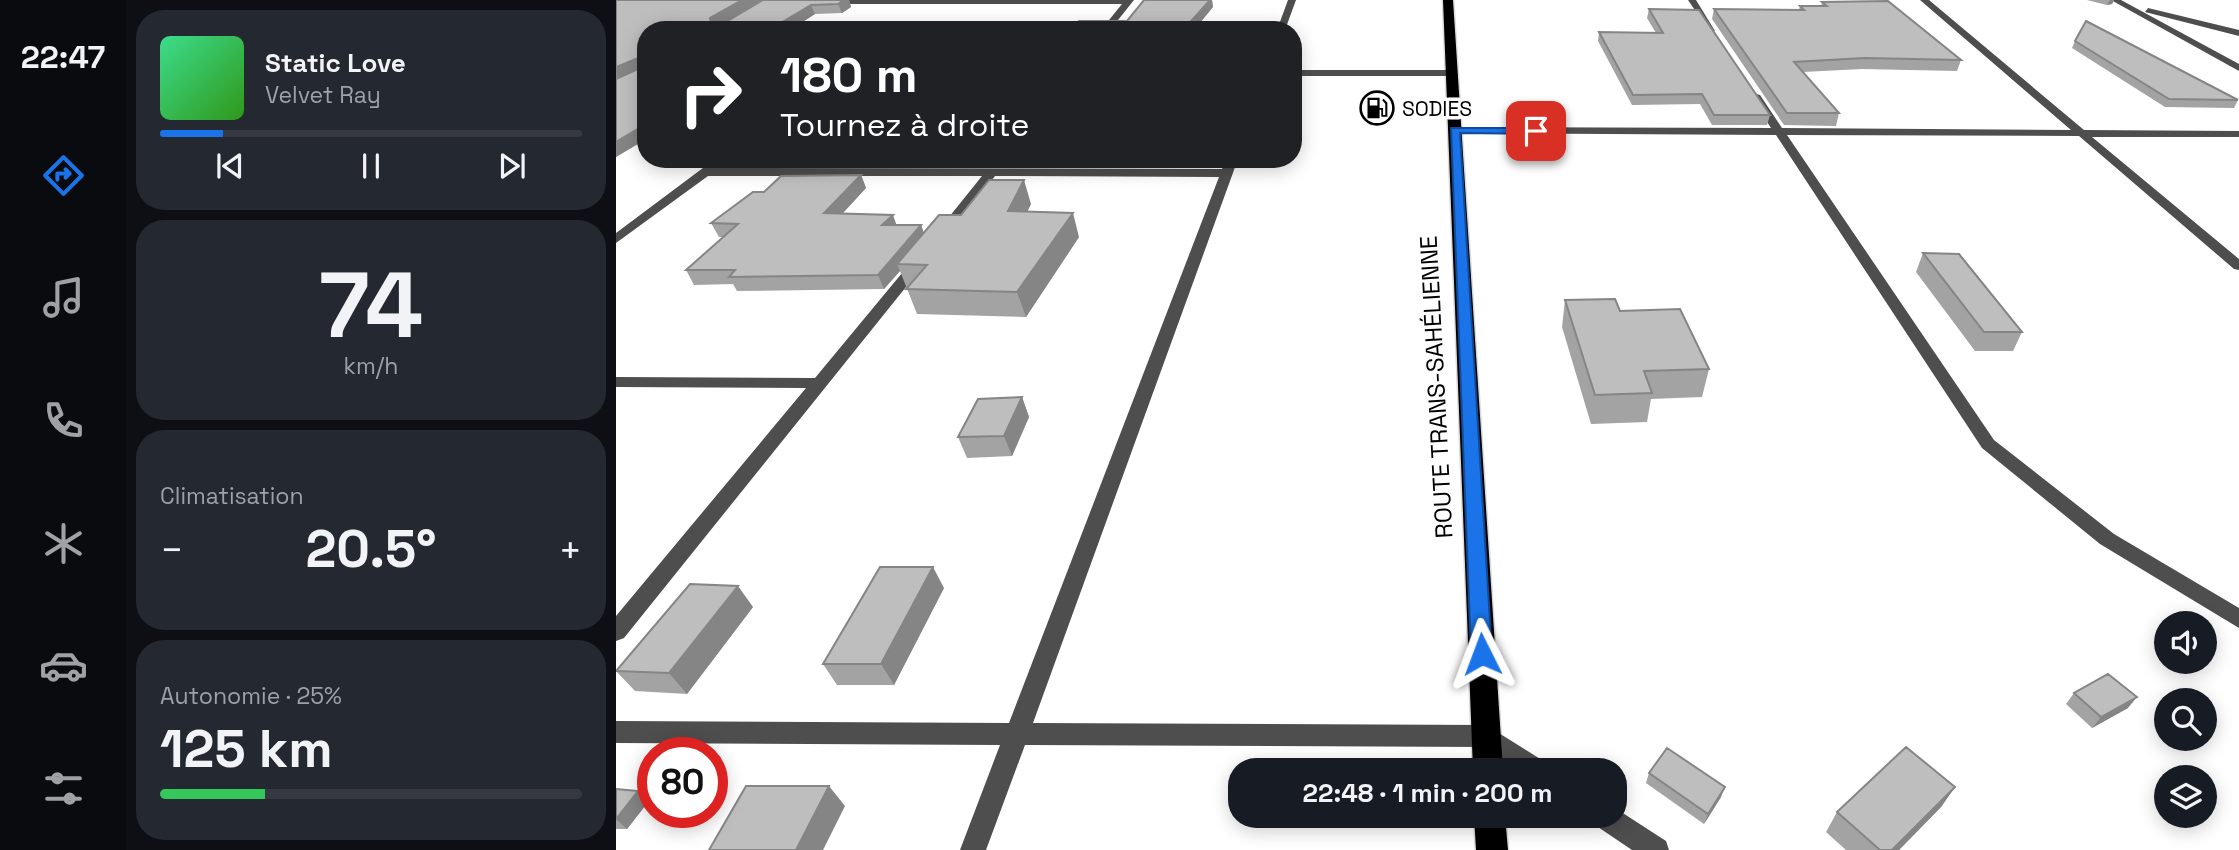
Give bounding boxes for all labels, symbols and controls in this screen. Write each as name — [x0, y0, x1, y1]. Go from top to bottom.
text: 22:47 — [21, 37, 105, 77]
text: 180 m — [780, 44, 918, 106]
text: Static Love — [265, 46, 406, 80]
icon: right — [665, 49, 756, 140]
text: Velvet Ray — [265, 80, 381, 110]
fuel station icon: SODIES — [1358, 89, 1396, 127]
place label: SODIES — [1402, 95, 1472, 122]
pin — [1506, 101, 1566, 161]
text: Tournez à droite — [780, 105, 1029, 145]
icon: arrive — [1517, 112, 1555, 150]
icon: previous — [211, 147, 249, 185]
icon: pause — [352, 147, 390, 185]
icon: next — [493, 147, 531, 185]
icon: directions — [39, 151, 88, 200]
street label: ROUTE TRANS-SAHÉLIENNE — [1413, 235, 1459, 539]
text: 74 — [319, 247, 423, 364]
icon: music — [39, 273, 88, 322]
text: km/h — [344, 351, 398, 381]
icon: phone — [39, 396, 88, 445]
text: Climatisation — [160, 481, 304, 511]
text: 20.5° — [305, 516, 437, 582]
icon: climate — [39, 519, 88, 568]
text: − — [160, 526, 184, 574]
text: + — [558, 526, 582, 574]
map controls — [2154, 611, 2217, 828]
button: sound — [2154, 611, 2217, 674]
position arrow — [1445, 617, 1519, 691]
icon: car — [39, 641, 88, 690]
text: Autonomie · 25% — [160, 681, 342, 711]
button: search — [2154, 688, 2217, 751]
text: 125 km — [160, 716, 333, 782]
speed limit sign: 80 — [637, 737, 728, 828]
icon: filters — [39, 764, 88, 813]
button: layers — [2154, 765, 2217, 828]
text: 22:48 · 1 min · 200 m — [1303, 776, 1552, 810]

